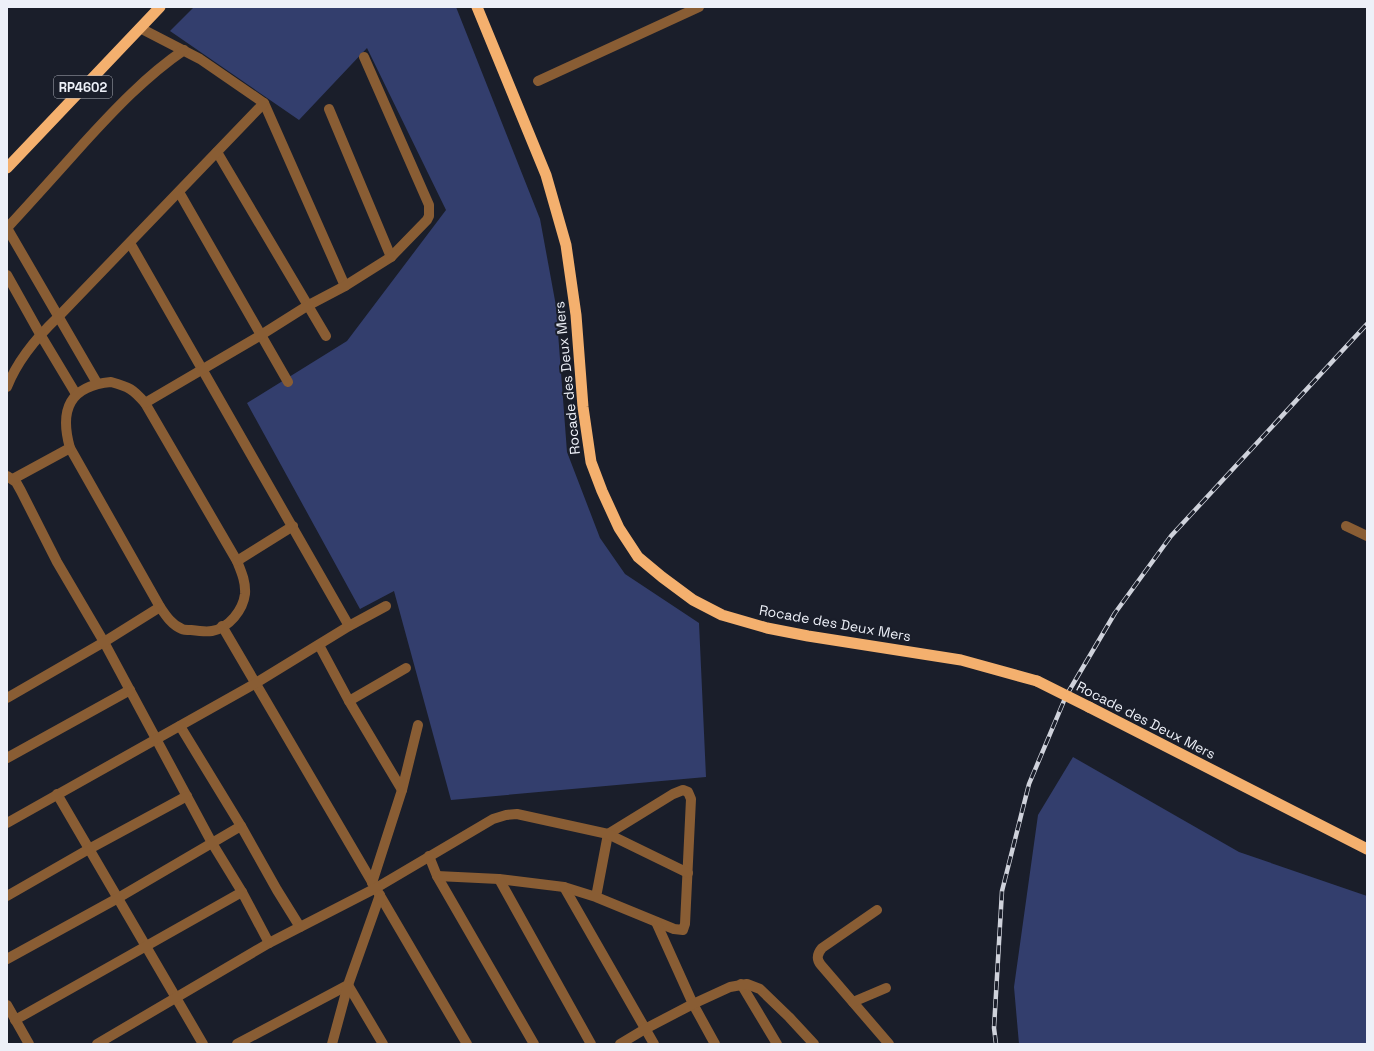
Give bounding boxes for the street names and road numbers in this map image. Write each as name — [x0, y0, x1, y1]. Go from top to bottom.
road number: RP4602 — [54, 76, 112, 98]
street label: Rocade des Deux Mers — [550, 301, 584, 455]
street label: Rocade des Deux Mers — [758, 601, 912, 645]
street label: Rocade des Deux Mers — [1073, 677, 1219, 763]

